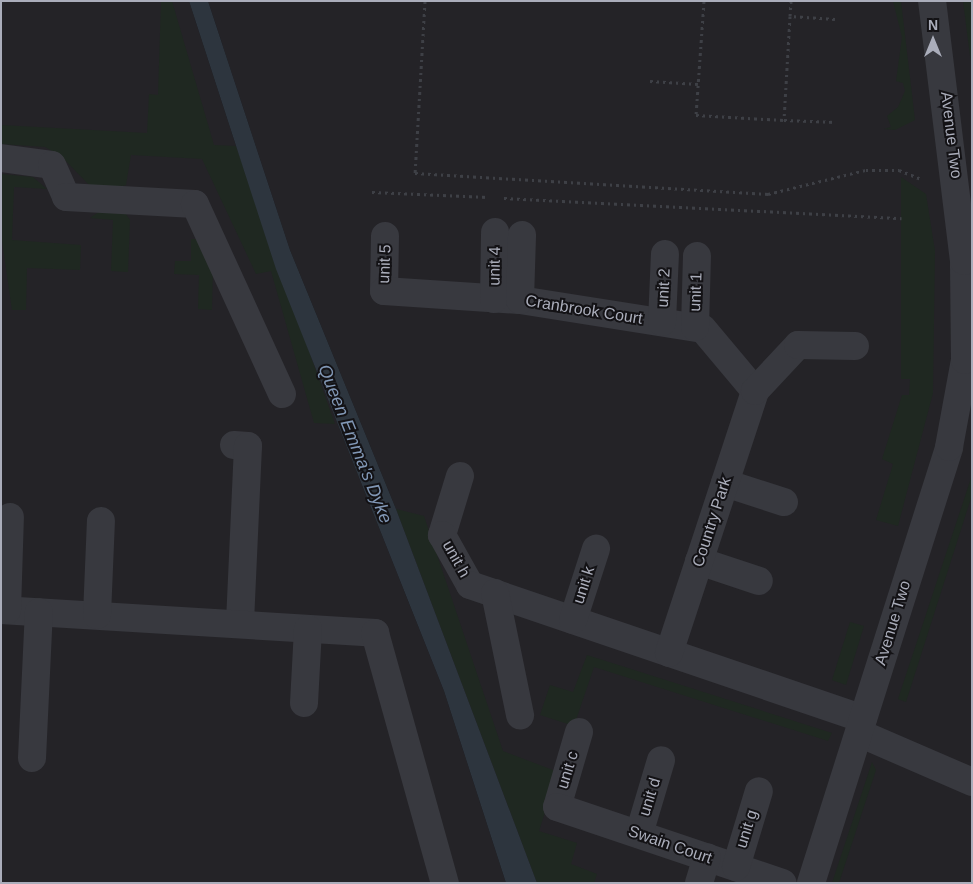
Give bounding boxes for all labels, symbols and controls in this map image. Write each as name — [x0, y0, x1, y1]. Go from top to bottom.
north arrow — [908, 15, 958, 65]
text: N — [928, 17, 938, 33]
street label: Avenue Two — [936, 90, 966, 180]
street label: unit 5 — [375, 244, 395, 284]
street label: unit 4 — [485, 246, 505, 286]
street label: unit 2 — [653, 268, 675, 308]
street label: unit 1 — [686, 272, 706, 312]
street label: Cranbrook Court — [524, 291, 644, 329]
water label: Queen Emma's Dyke — [313, 361, 397, 527]
street label: Country Park — [688, 475, 736, 569]
street label: unit h — [438, 537, 474, 581]
street label: unit k — [569, 564, 599, 606]
street label: Avenue Two — [871, 578, 915, 668]
street label: unit c — [553, 749, 583, 791]
street label: unit d — [635, 775, 665, 819]
street label: unit g — [732, 807, 762, 851]
street label: Swain Court — [626, 822, 714, 868]

